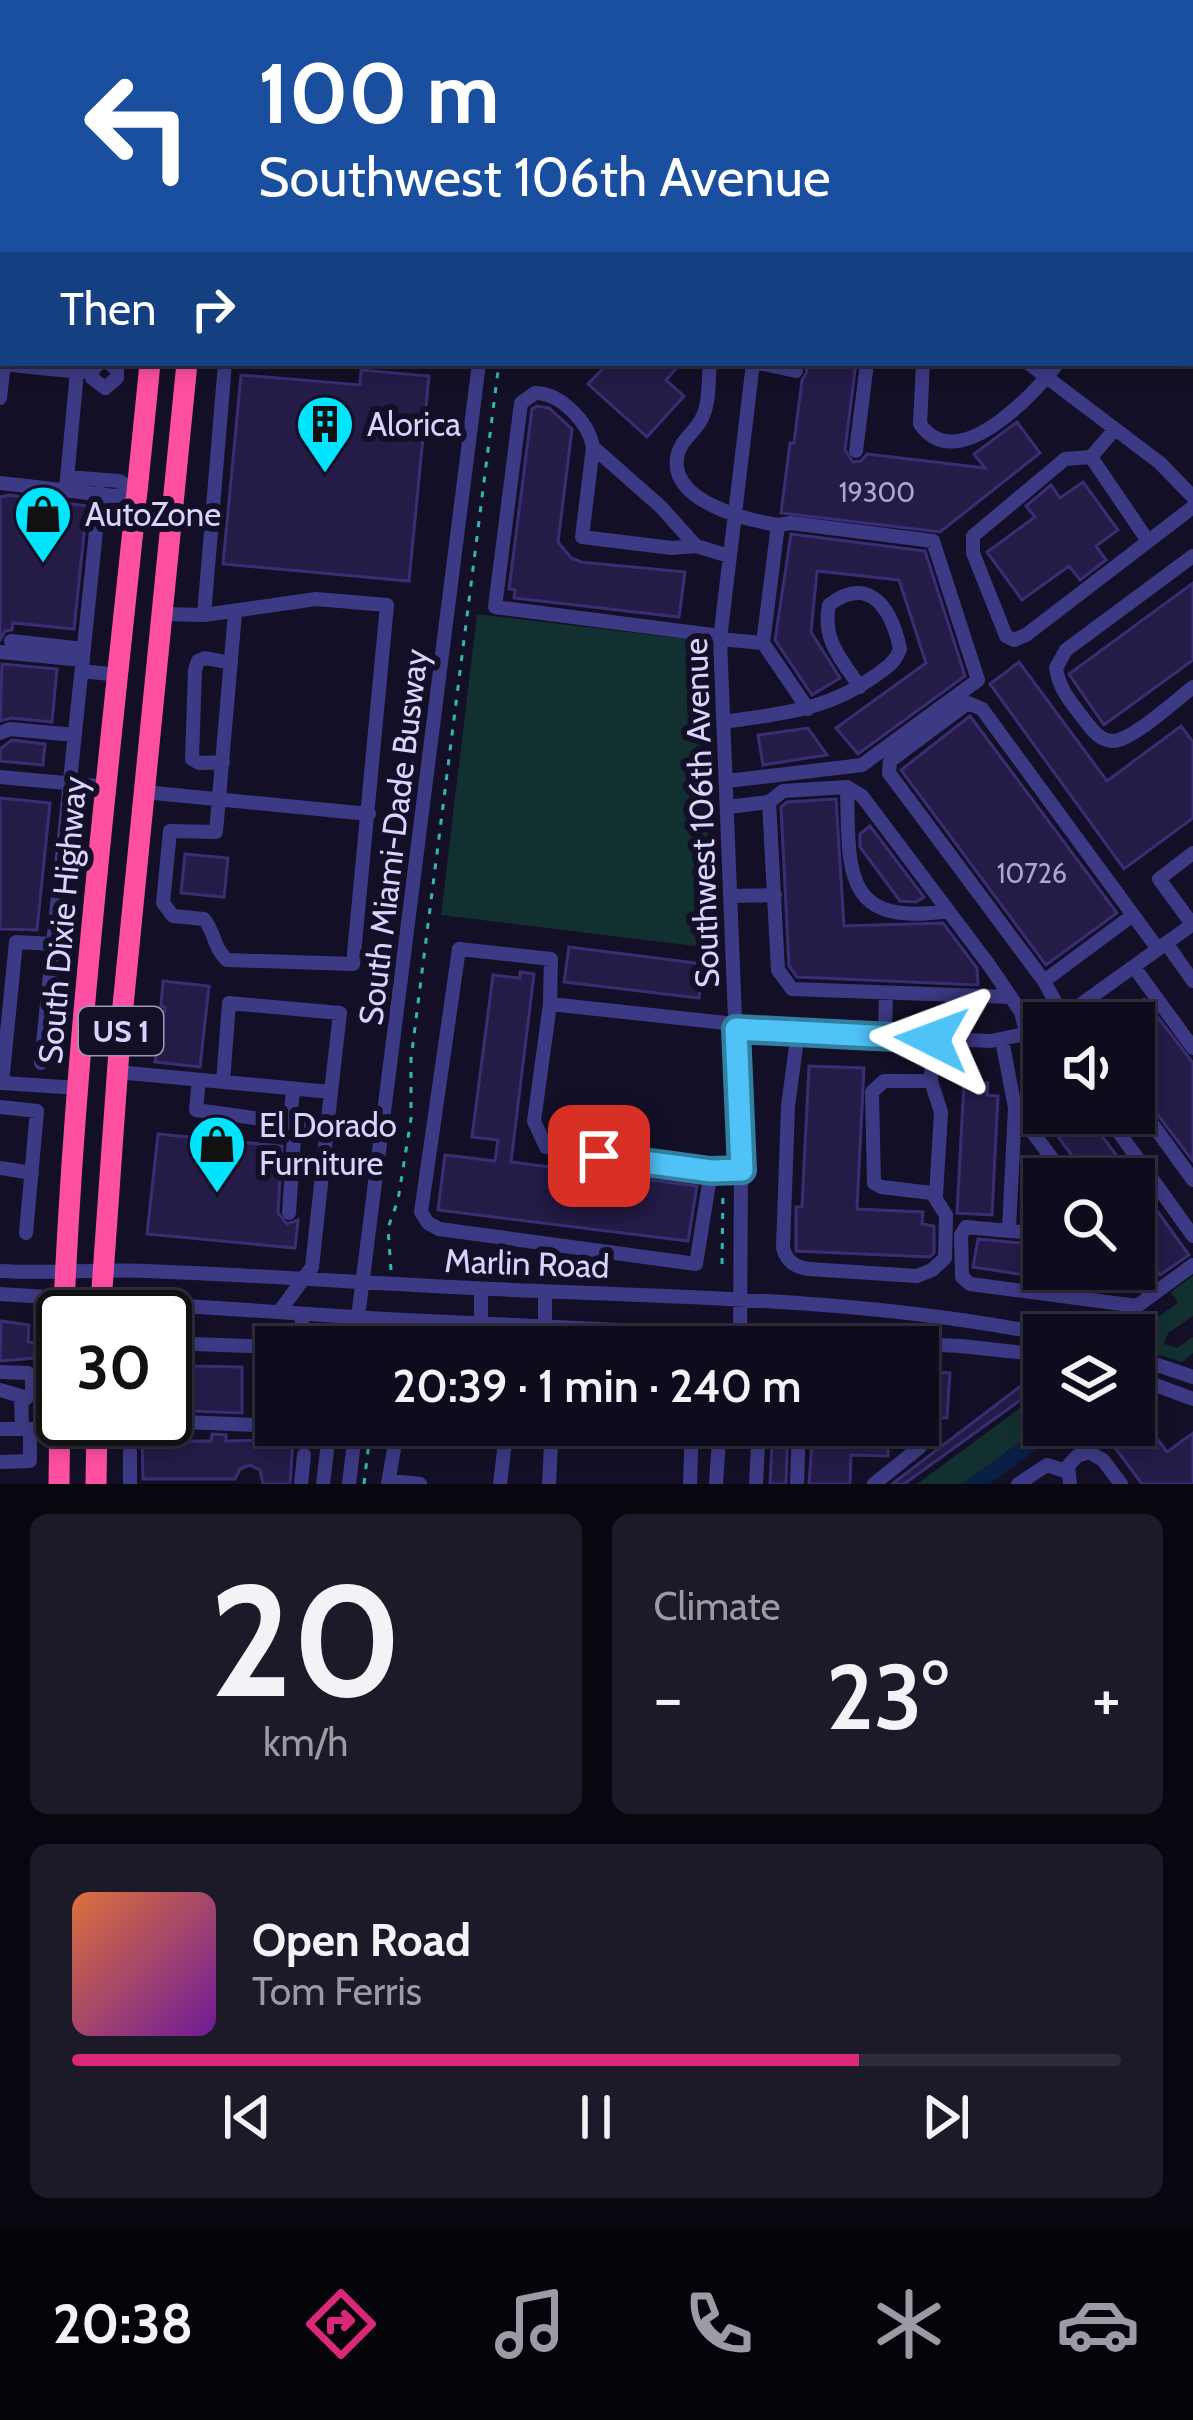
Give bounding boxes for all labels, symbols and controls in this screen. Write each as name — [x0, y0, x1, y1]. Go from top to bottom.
text: 100 m — [258, 42, 500, 144]
icon: left — [60, 48, 216, 204]
text: Southwest 106th Avenue — [258, 144, 831, 210]
icon: right — [180, 276, 246, 342]
text: Then — [60, 282, 156, 336]
building icon: Alorica — [294, 393, 356, 475]
place label: Alorica — [367, 404, 461, 444]
house number: 19300 — [839, 476, 915, 509]
shop icon: AutoZone — [12, 483, 74, 565]
place label: AutoZone — [85, 494, 221, 534]
street label: Southwest 106th Avenue — [675, 637, 727, 989]
street label: South Miami-Dade Busway — [350, 646, 436, 1027]
street label: South Dixie Highway — [30, 774, 95, 1065]
house number: 10726 — [997, 857, 1067, 890]
position arrow — [869, 976, 995, 1102]
map controls — [1023, 1002, 1155, 1446]
button: sound — [1023, 1002, 1155, 1134]
road number: US 1 — [79, 1007, 163, 1055]
place label: El Dorado Furniture — [259, 1105, 397, 1183]
pin — [548, 1105, 650, 1207]
shop icon: El Dorado Furniture — [186, 1113, 248, 1195]
icon: arrive — [566, 1123, 632, 1189]
button: search — [1023, 1158, 1155, 1290]
street label: Marlin Road — [444, 1240, 610, 1286]
speed limit sign: 30 — [36, 1290, 192, 1446]
button: layers — [1023, 1314, 1155, 1446]
text: 20:39 · 1 min · 240 m — [393, 1359, 801, 1413]
text: 20 — [209, 1545, 402, 1735]
text: Climate — [654, 1582, 780, 1630]
text: 23° — [826, 1642, 948, 1752]
text: − — [654, 1657, 683, 1738]
text: + — [1092, 1657, 1121, 1738]
text: km/h — [263, 1718, 348, 1766]
text: Open Road — [252, 1913, 471, 1967]
text: Tom Ferris — [252, 1967, 422, 2015]
icon: previous — [214, 2084, 280, 2150]
icon: pause — [563, 2084, 629, 2150]
icon: next — [913, 2084, 979, 2150]
icon: directions — [299, 2282, 383, 2366]
icon: music — [488, 2282, 572, 2366]
icon: phone — [677, 2282, 761, 2366]
icon: climate — [867, 2282, 951, 2366]
icon: car — [1056, 2282, 1140, 2366]
text: 20:38 — [53, 2291, 193, 2357]

